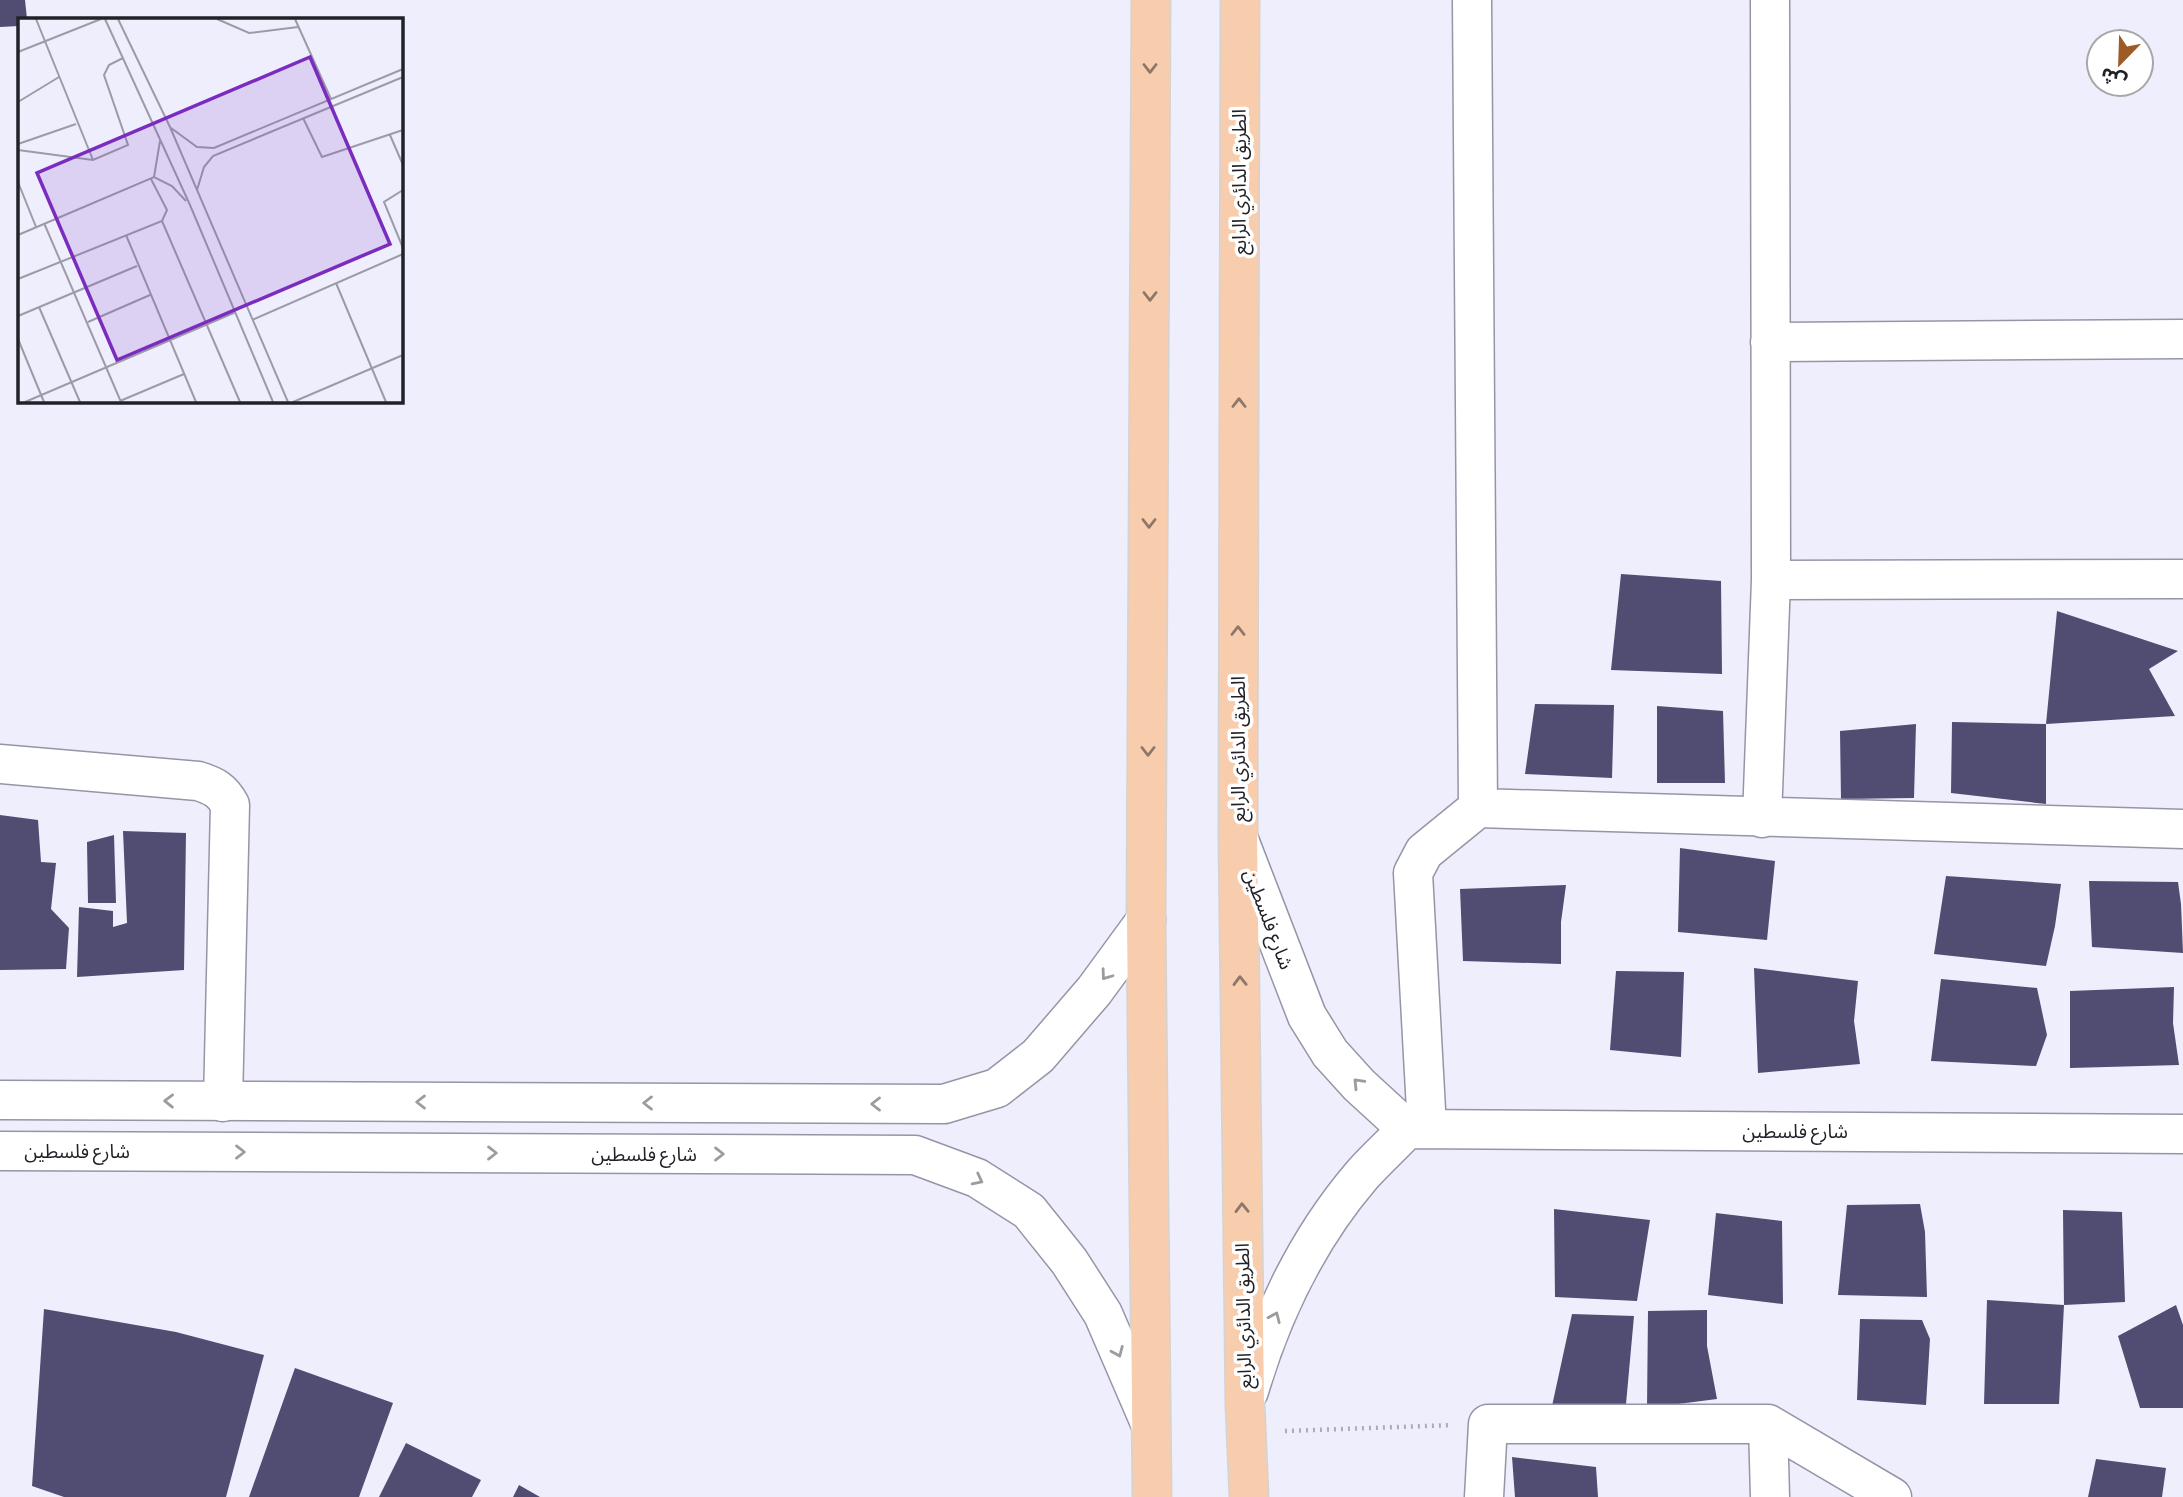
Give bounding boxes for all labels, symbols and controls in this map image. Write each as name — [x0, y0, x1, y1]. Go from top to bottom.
inset map — [18, 18, 402, 402]
north arrow — [2085, 28, 2155, 98]
one-way arrow — [1142, 63, 1158, 74]
text: ش — [2097, 63, 2130, 94]
street label: الطريق الدائري الرابع — [1228, 109, 1254, 255]
one-way arrow — [1142, 291, 1158, 301]
one-way arrow — [1231, 398, 1247, 408]
one-way arrow — [1141, 518, 1157, 529]
one-way arrow — [1230, 625, 1246, 636]
street label: الطريق الدائري الرابع — [1227, 676, 1253, 822]
one-way arrow — [1140, 746, 1156, 756]
street label: شارع فلسطين — [1237, 866, 1298, 973]
one-way arrow — [1101, 967, 1114, 980]
one-way arrow — [1232, 975, 1247, 986]
one-way arrow — [1353, 1078, 1366, 1091]
one-way arrow — [163, 1093, 173, 1109]
one-way arrow — [415, 1094, 425, 1110]
one-way arrow — [642, 1095, 653, 1111]
one-way arrow — [870, 1096, 880, 1112]
street label: شارع فلسطين — [1742, 1120, 1848, 1145]
street label: شارع فلسطين — [24, 1140, 130, 1165]
street label: شارع فلسطين — [591, 1143, 697, 1168]
one-way arrow — [235, 1144, 245, 1160]
one-way arrow — [487, 1145, 497, 1161]
one-way arrow — [714, 1146, 725, 1162]
one-way arrow — [971, 1172, 984, 1185]
one-way arrow — [1234, 1203, 1250, 1213]
street label: الطريق الدائري الرابع — [1231, 1243, 1260, 1389]
one-way arrow — [1267, 1312, 1281, 1324]
one-way arrow — [1110, 1345, 1124, 1357]

